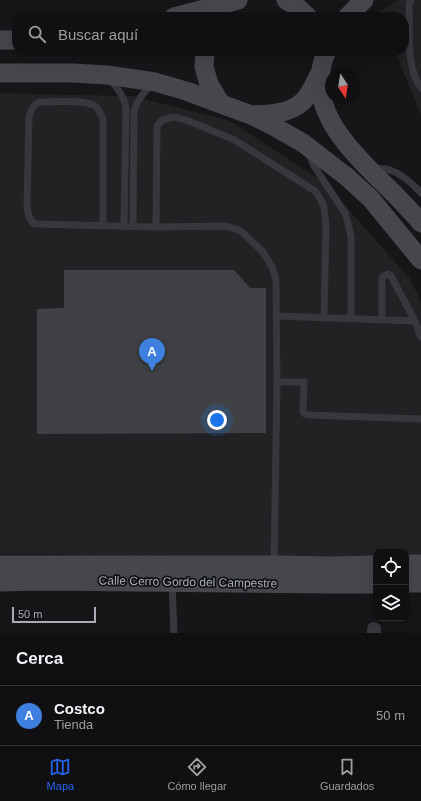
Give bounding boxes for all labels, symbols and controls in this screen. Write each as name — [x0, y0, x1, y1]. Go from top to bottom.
search box — [12, 12, 409, 56]
icon: search — [26, 23, 48, 45]
text: Buscar aquí — [58, 26, 138, 43]
north arrow — [325, 68, 361, 104]
pin: A — [139, 338, 165, 371]
your location — [207, 410, 227, 430]
map controls — [373, 549, 409, 621]
button: locate — [373, 549, 409, 585]
street label: Calle Cerro Gordo del Campestre — [99, 573, 278, 591]
button: layers — [373, 585, 409, 621]
scale bar — [12, 605, 96, 624]
text: 50 m — [18, 608, 42, 620]
text: Cerca — [16, 649, 63, 668]
text: Costco — [54, 700, 105, 717]
text: A — [24, 708, 34, 723]
text: 50 m — [376, 708, 405, 723]
text: Tienda — [54, 717, 93, 732]
tab: Mapa — [47, 756, 74, 792]
tab: Cómo llegar — [167, 756, 227, 792]
tab: Guardados — [320, 756, 374, 792]

